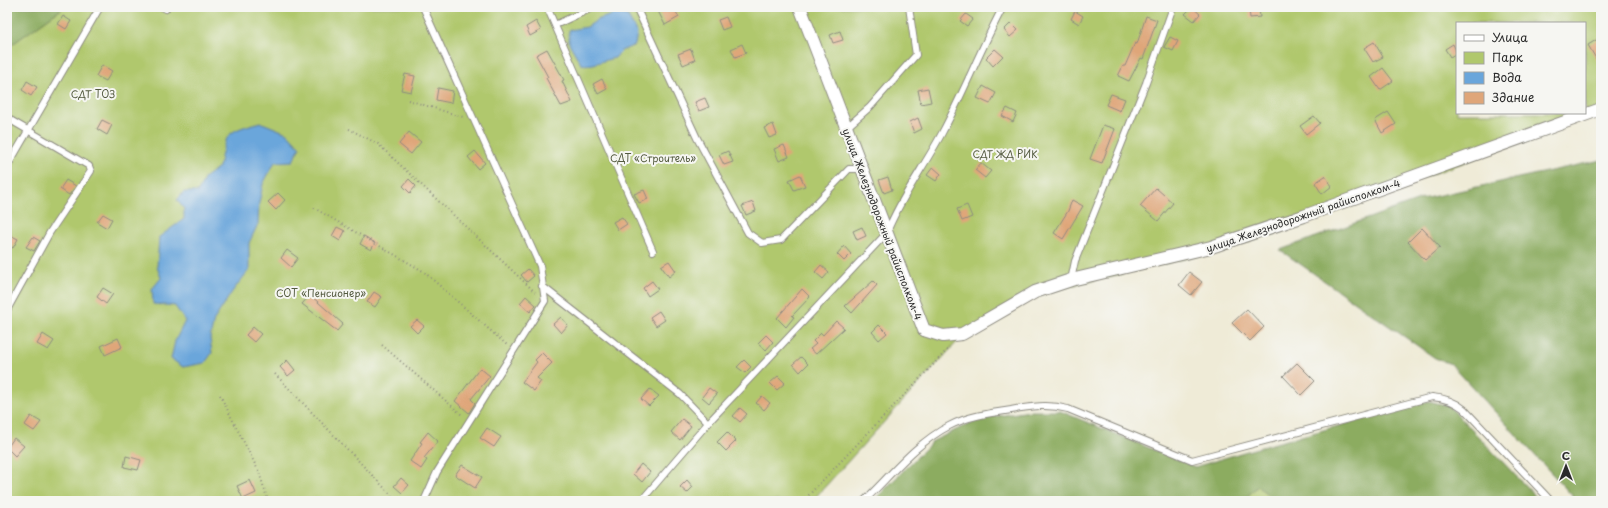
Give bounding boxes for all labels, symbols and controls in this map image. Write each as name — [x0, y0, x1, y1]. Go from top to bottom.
legend — [1456, 22, 1586, 114]
text: Улица — [1492, 28, 1528, 46]
text: Парк — [1492, 48, 1524, 66]
text: Вода — [1492, 68, 1522, 86]
park label: СДТ ТОЗ — [71, 86, 115, 101]
text: Здание — [1492, 88, 1534, 106]
street label: улица Железнодорожный райисполком-4 — [839, 126, 927, 322]
park label: СДТ ЖД РИК — [973, 146, 1037, 161]
park label: СДТ «Строитель» — [610, 150, 696, 165]
street label: улица Железнодорожный райисполком-4 — [1204, 175, 1402, 255]
park label: СОТ «Пенсионер» — [276, 285, 366, 300]
north arrow — [1546, 446, 1586, 486]
text: С — [1562, 447, 1570, 464]

